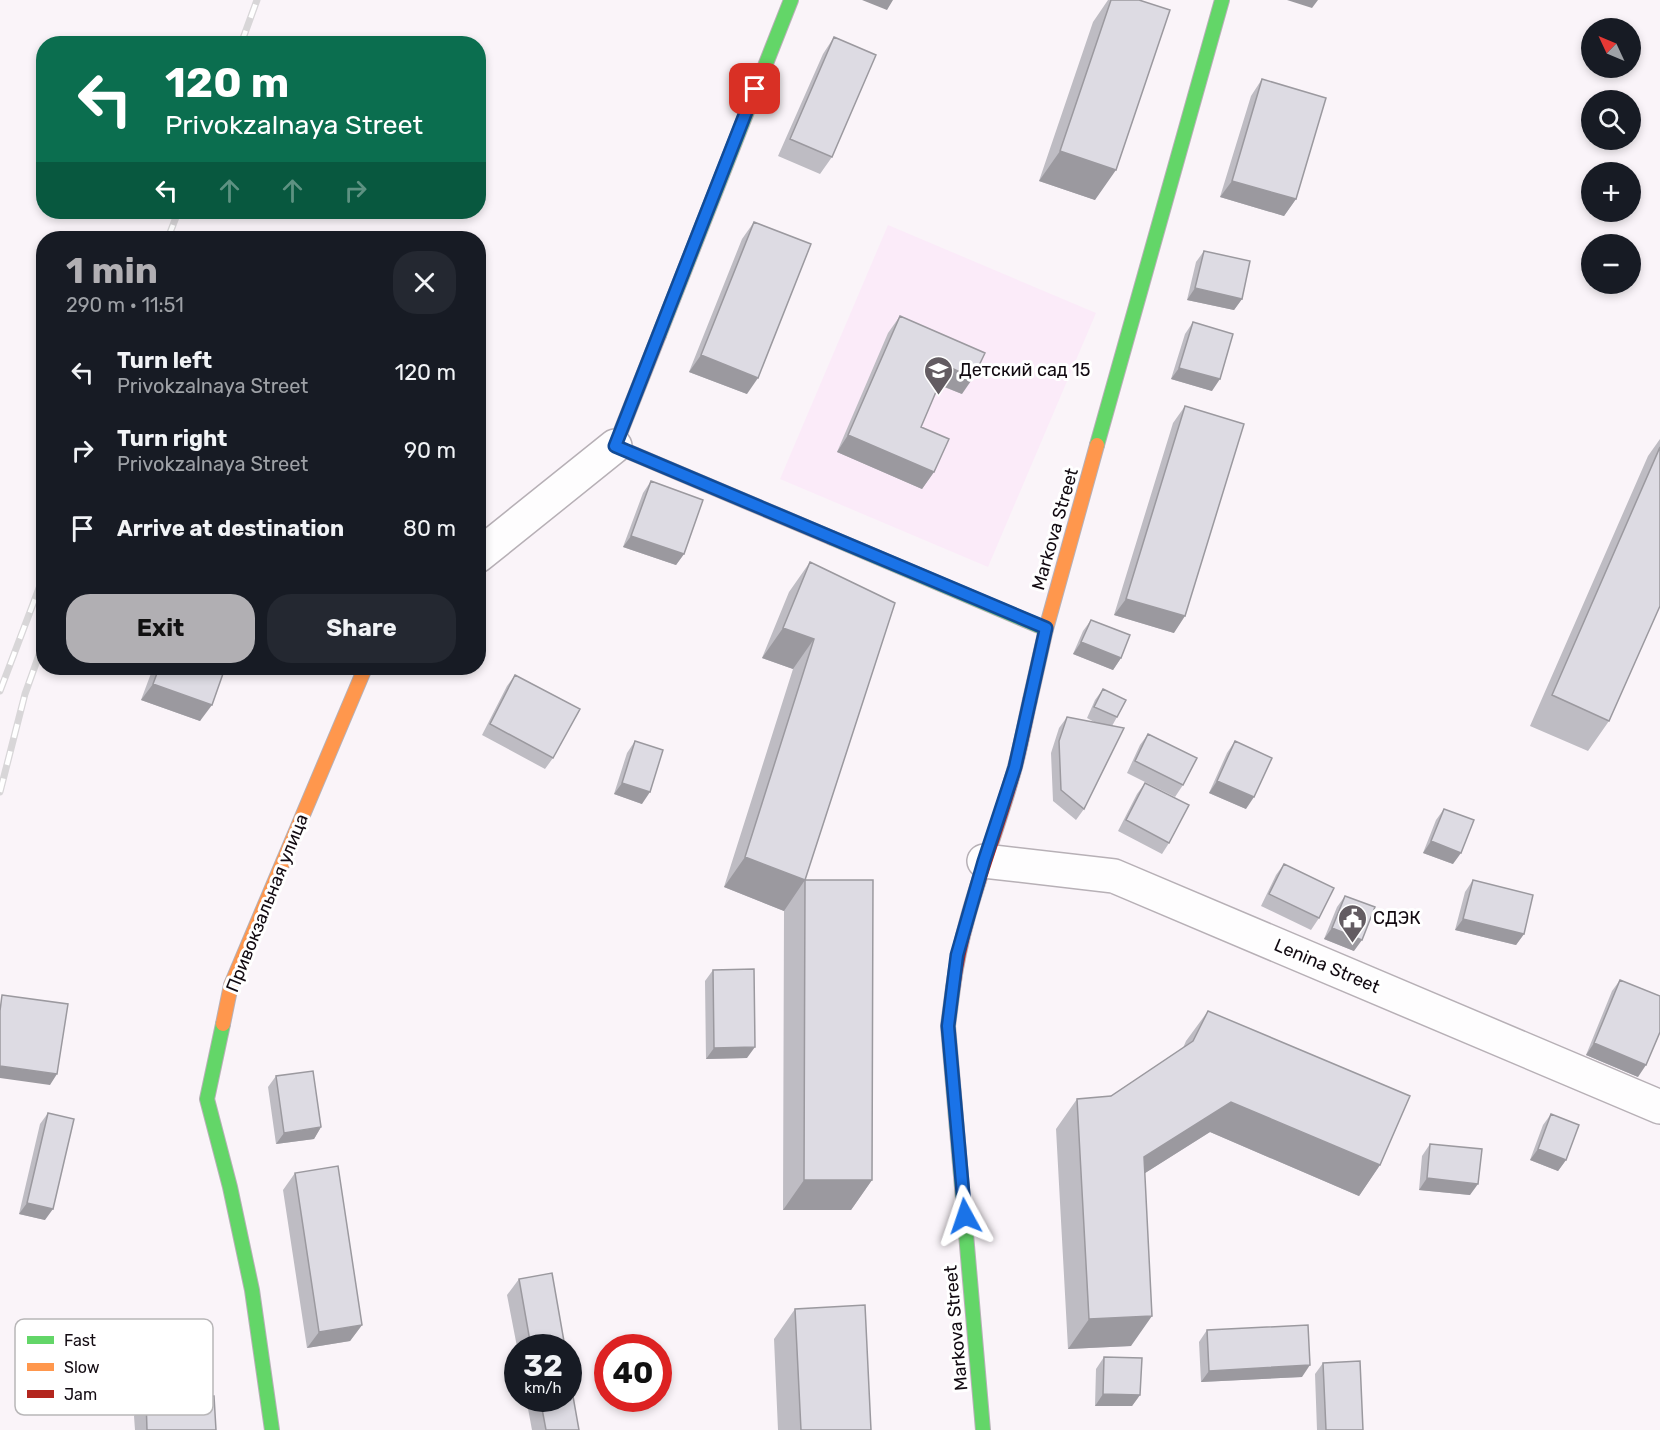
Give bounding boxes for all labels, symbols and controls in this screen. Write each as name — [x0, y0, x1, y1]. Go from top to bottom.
north arrow — [1581, 18, 1641, 78]
map controls — [1581, 18, 1641, 294]
text: 120 m — [165, 58, 289, 108]
icon: left — [66, 60, 144, 138]
pin — [729, 63, 780, 114]
icon: arrive — [738, 72, 771, 105]
button: search — [1581, 90, 1641, 150]
text: Privokzalnaya Street — [165, 109, 423, 141]
button: + — [1581, 162, 1641, 222]
icon: left — [150, 174, 183, 207]
icon: ahead — [213, 174, 246, 207]
icon: ahead — [276, 174, 309, 207]
icon: right — [339, 174, 372, 207]
button: − — [1581, 234, 1641, 294]
text: 1 min — [66, 249, 158, 292]
button: close — [393, 251, 456, 314]
text: 290 m · 11:51 — [66, 293, 184, 317]
text: Turn left — [117, 347, 212, 374]
school or university icon: Детский сад 15 — [922, 354, 954, 396]
icon: left — [66, 356, 99, 389]
text: 120 m — [395, 359, 456, 386]
place label: Детский сад 15 — [959, 359, 1090, 381]
text: Privokzalnaya Street — [117, 374, 308, 398]
text: Turn right — [117, 425, 227, 452]
icon: right — [66, 434, 99, 467]
text: 90 m — [404, 437, 456, 464]
text: Privokzalnaya Street — [117, 452, 308, 476]
street label: Markova Street — [1027, 465, 1083, 593]
icon: arrive — [66, 512, 99, 545]
text: Arrive at destination — [117, 515, 344, 542]
text: 80 m — [403, 515, 456, 542]
button: Exit — [66, 594, 255, 663]
button: Share — [267, 594, 456, 663]
street label: Привокзальная улица — [221, 811, 313, 995]
public building icon: СДЭК — [1336, 902, 1368, 944]
place label: СДЭК — [1373, 907, 1421, 929]
street label: Lenina Street — [1271, 934, 1383, 998]
position arrow — [933, 1184, 997, 1248]
street label: Markova Street — [940, 1264, 972, 1392]
legend — [15, 1319, 213, 1415]
text: Fast — [64, 1331, 96, 1350]
speed limit sign: 40 — [594, 1334, 672, 1412]
text: 32 — [523, 1348, 563, 1384]
text: Slow — [64, 1358, 100, 1377]
text: km/h — [524, 1379, 562, 1397]
text: Jam — [64, 1385, 97, 1404]

